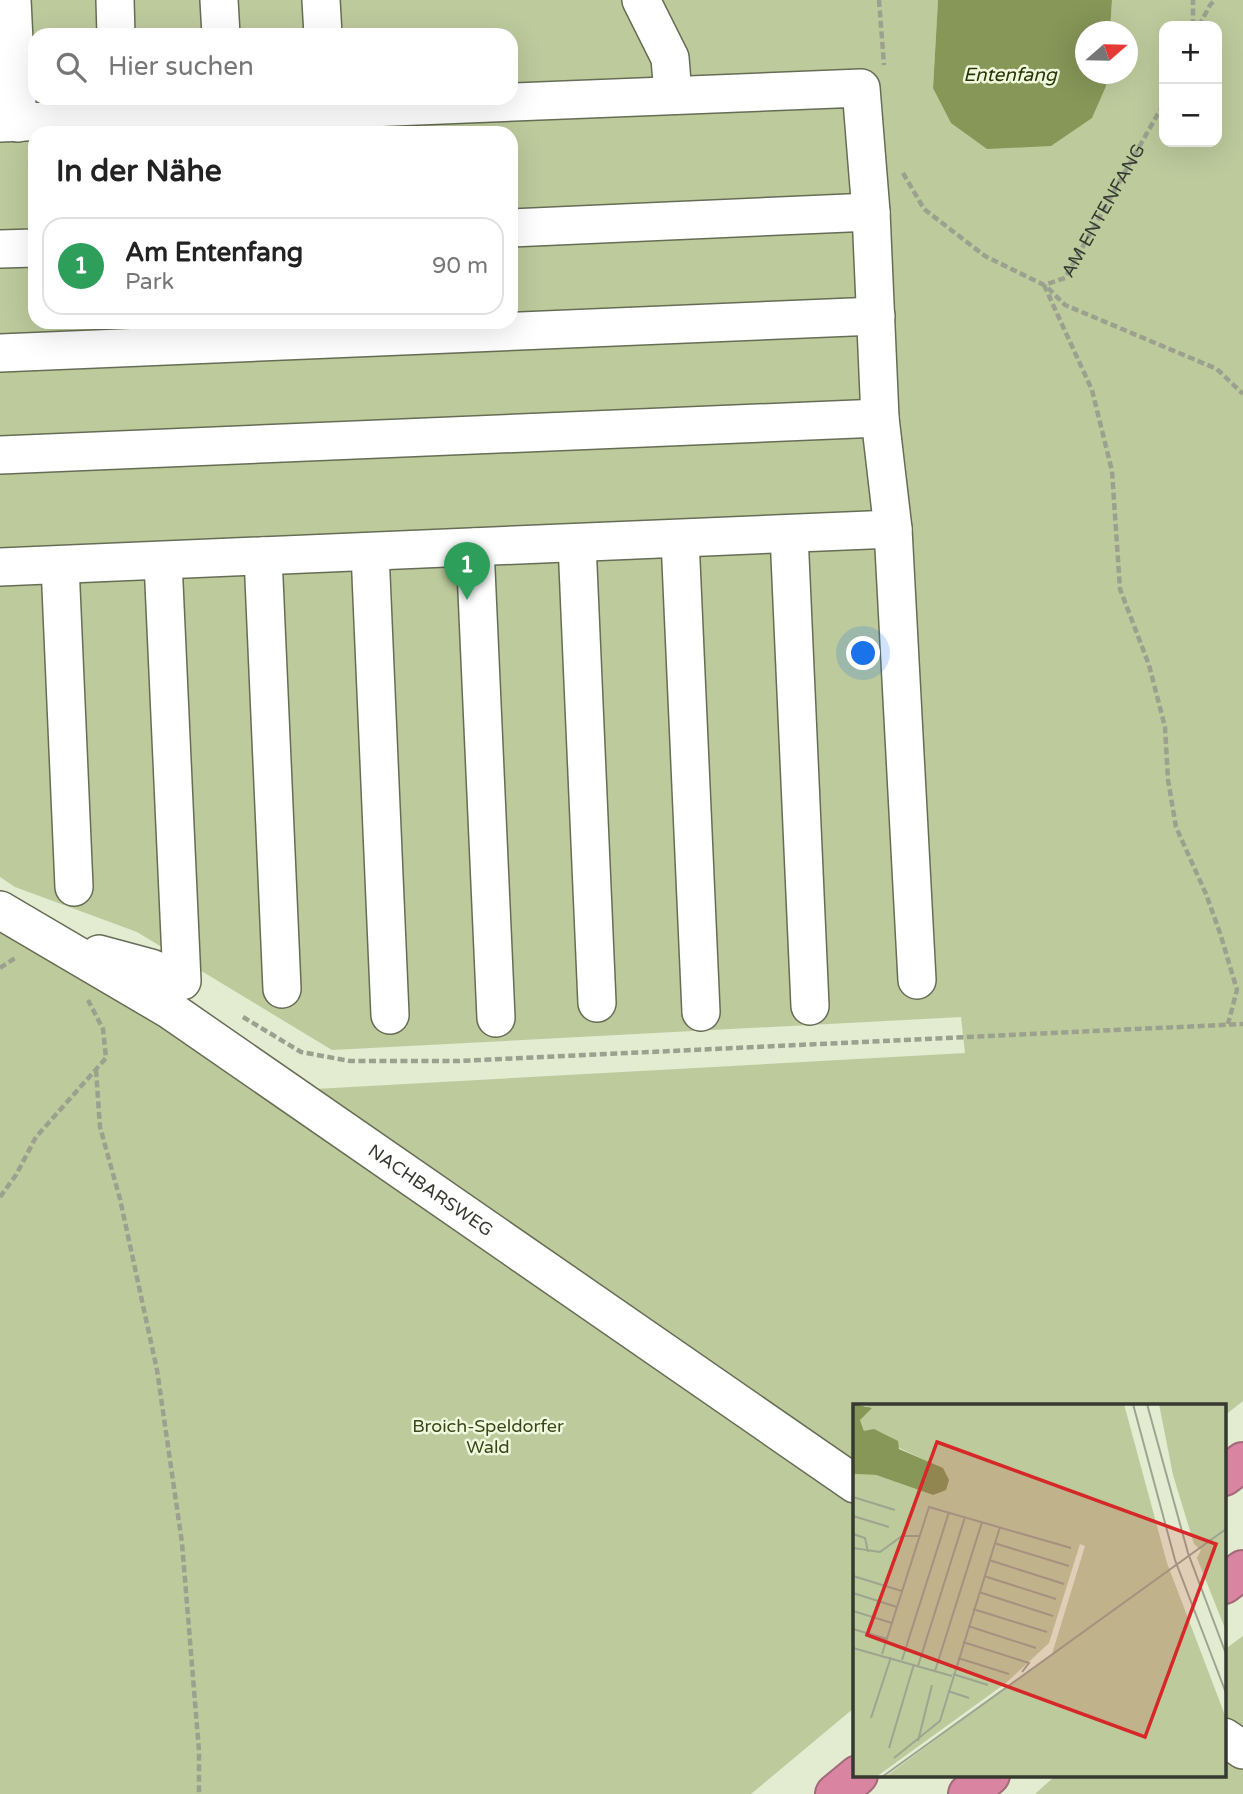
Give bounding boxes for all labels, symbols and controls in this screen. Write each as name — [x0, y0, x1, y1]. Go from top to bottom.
north arrow — [1075, 21, 1138, 84]
map controls — [1159, 21, 1222, 147]
button: + — [1159, 21, 1222, 84]
search box — [28, 28, 518, 105]
icon: search — [52, 48, 90, 86]
text: Hier suchen — [108, 51, 254, 82]
water label: Entenfang — [963, 64, 1058, 86]
button: − — [1159, 84, 1222, 147]
street label: AM ENTENFANG — [1057, 140, 1150, 281]
text: In der Nähe — [56, 153, 222, 190]
text: Am Entenfang — [125, 237, 303, 268]
text: 1 — [74, 252, 88, 280]
text: 90 m — [432, 252, 488, 280]
text: Park — [125, 268, 174, 296]
pin: 1 — [444, 542, 490, 600]
your location — [846, 636, 880, 670]
street label: NACHBARSWEG — [364, 1139, 497, 1241]
inset map — [853, 1404, 1226, 1776]
park label: Broich-Speldorfer Wald — [412, 1415, 564, 1458]

